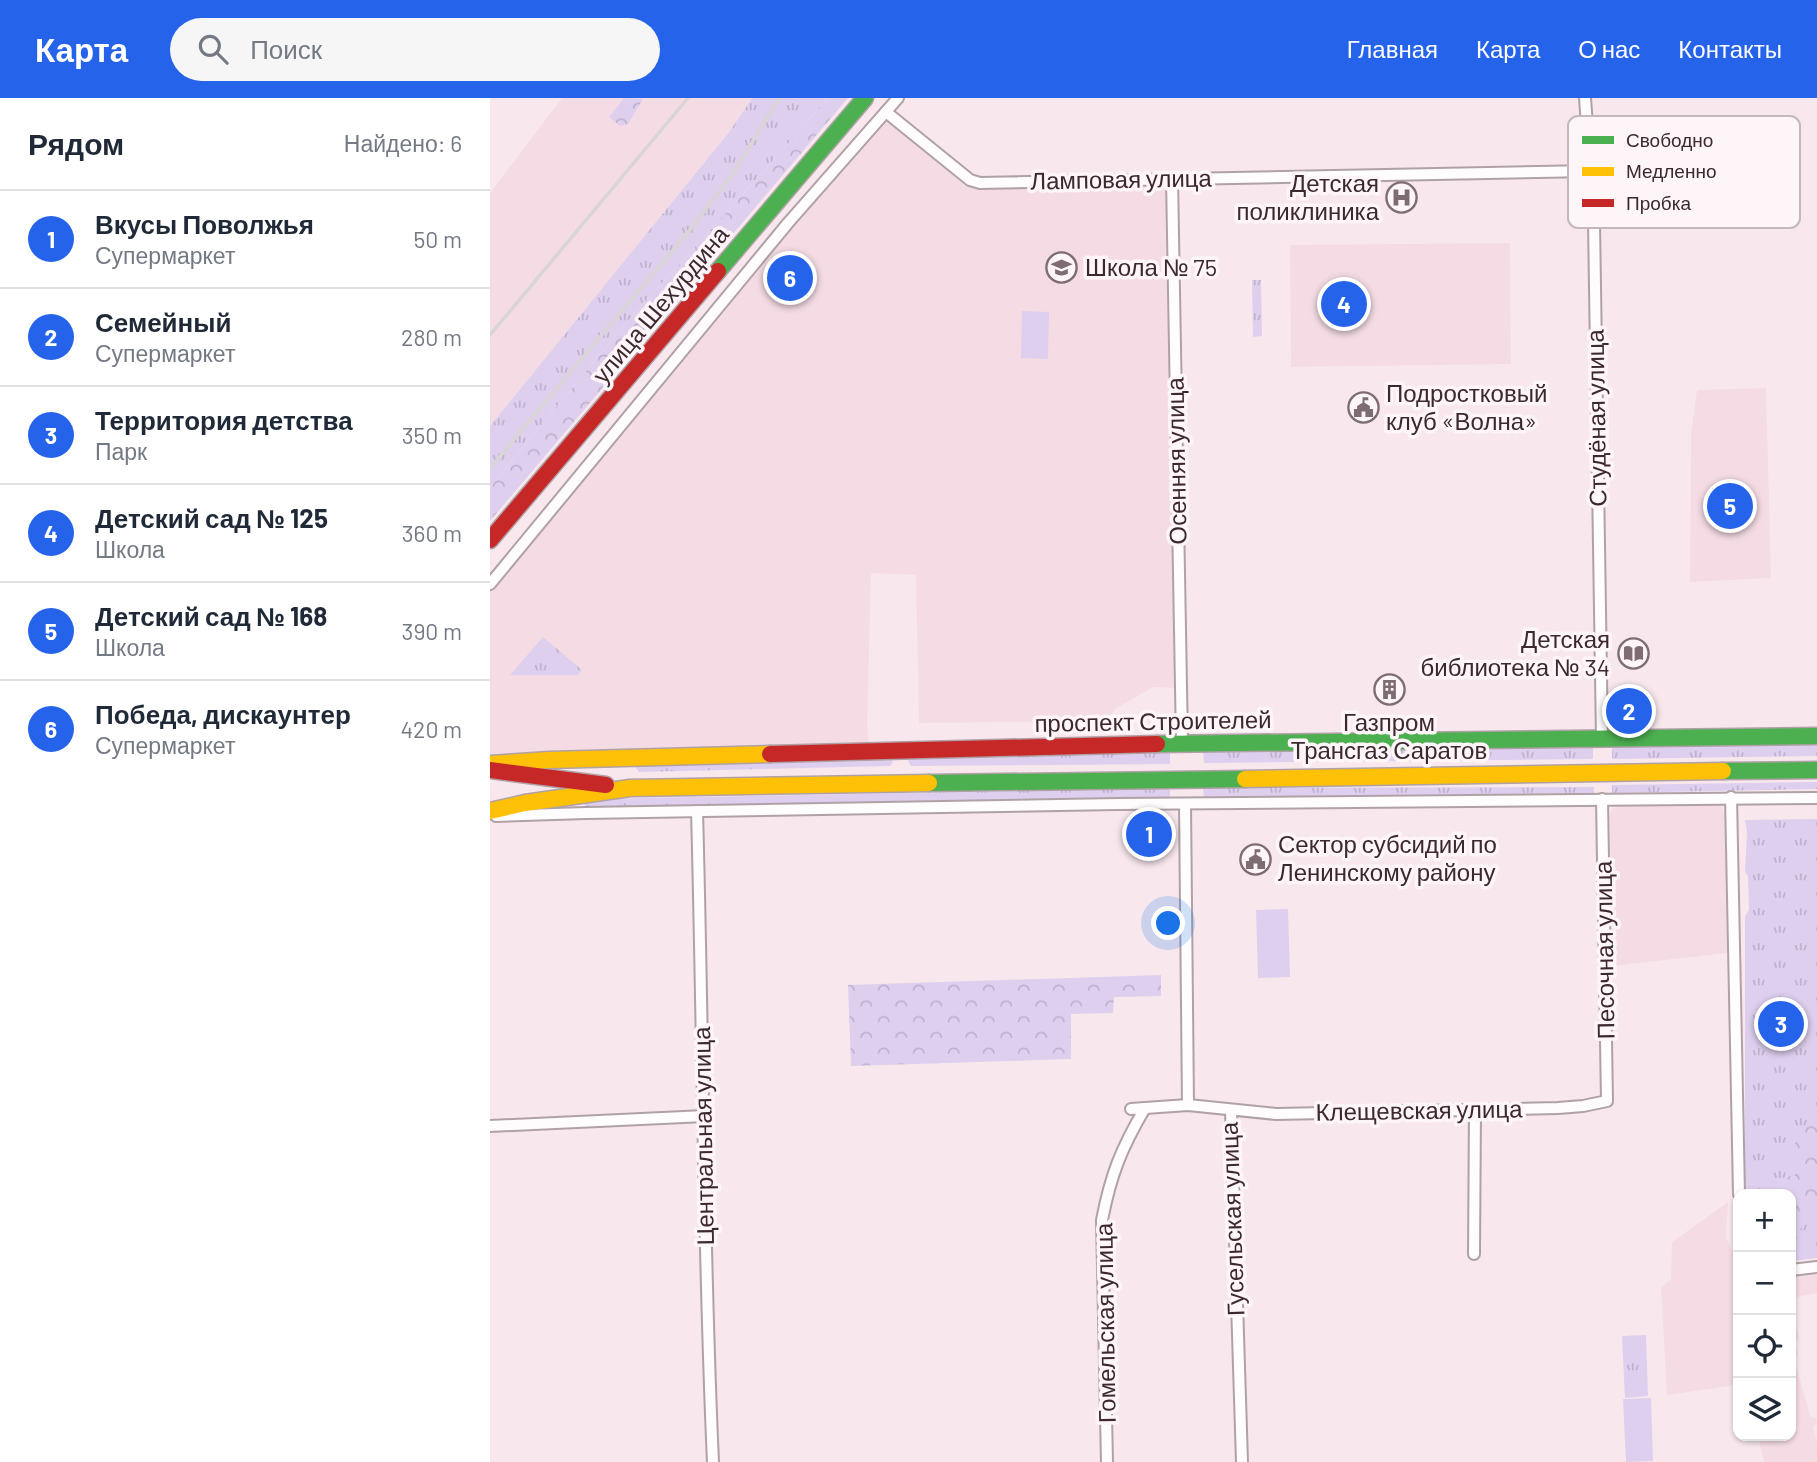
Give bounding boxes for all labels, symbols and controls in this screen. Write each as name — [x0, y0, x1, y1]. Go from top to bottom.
search box — [170, 18, 660, 81]
text: Карта — [35, 29, 128, 69]
icon: search — [194, 30, 232, 68]
text: Поиск — [250, 33, 322, 64]
text: Главная — [1347, 34, 1438, 63]
text: Карта — [1476, 34, 1540, 63]
text: О нас — [1578, 34, 1640, 63]
text: Контакты — [1678, 34, 1782, 63]
legend — [1568, 116, 1800, 228]
text: Рядом — [28, 125, 124, 161]
text: Свободно — [1626, 128, 1713, 151]
text: Найдено: 6 — [344, 129, 462, 157]
text: Медленно — [1626, 159, 1716, 182]
street label: Ламповая улица — [1030, 162, 1213, 195]
place label: Детская поликлиника — [1237, 168, 1380, 225]
hospital icon: Детская поликлиника — [1385, 181, 1419, 215]
text: Пробка — [1626, 191, 1691, 214]
text: Вкусы Поволжья — [95, 208, 314, 239]
street label: улица Шехурдина — [586, 219, 734, 388]
text: 1 — [47, 225, 55, 253]
text: 50 m — [414, 225, 462, 253]
text: Супермаркет — [95, 241, 235, 269]
school or university icon: Школа № 75 — [1045, 251, 1079, 285]
pin: 6 — [767, 252, 813, 304]
place label: Школа № 75 — [1085, 252, 1217, 281]
pin: 4 — [1321, 278, 1367, 330]
text: Семейный — [95, 306, 231, 337]
text: 2 — [45, 323, 57, 351]
text: 280 m — [401, 323, 462, 351]
street label: Студёная улица — [1579, 328, 1612, 507]
text: Супермаркет — [95, 339, 235, 367]
street label: Осенняя улица — [1160, 376, 1191, 545]
place label: Подростковый клуб «Волна» — [1386, 378, 1547, 435]
public building icon: Подростковый клуб «Волна» — [1346, 391, 1380, 425]
text: Территория детства — [95, 404, 353, 435]
text: 3 — [45, 421, 57, 449]
text: 350 m — [402, 421, 462, 449]
text: Парк — [95, 437, 147, 465]
pin: 5 — [1707, 480, 1753, 532]
text: Детский сад № 125 — [95, 502, 328, 533]
text: 4 — [44, 519, 58, 547]
text: 360 m — [402, 519, 462, 547]
text: Школа — [95, 535, 165, 563]
text: Детский сад № 168 — [95, 600, 327, 631]
text: 5 — [45, 617, 57, 645]
text: 390 m — [402, 617, 462, 645]
place label: Детская библиотека № 34 — [1421, 624, 1610, 681]
text: Школа — [95, 633, 165, 661]
library icon: Детская библиотека № 34 — [1616, 637, 1650, 671]
building icon: Газпром Трансгаз Саратов — [1372, 672, 1406, 706]
pin: 2 — [1606, 685, 1652, 737]
text: Победа, дискаунтер — [95, 698, 351, 729]
street label: проспект Строителей — [1034, 704, 1272, 737]
place label: Газпром Трансгаз Саратов — [1291, 707, 1487, 764]
text: 6 — [45, 715, 57, 743]
text: 420 m — [400, 715, 462, 743]
text: Супермаркет — [95, 731, 235, 759]
pin: 1 — [1126, 808, 1172, 860]
place label: Сектор субсидий по Ленинскому району — [1278, 829, 1497, 886]
public building icon: Сектор субсидий по Ленинскому району — [1238, 842, 1272, 876]
street label: Песочная улица — [1587, 860, 1620, 1040]
your location — [1151, 906, 1185, 940]
pin: 3 — [1758, 998, 1804, 1050]
street label: Центральная улица — [686, 1026, 719, 1246]
street label: Клещевская улица — [1315, 1093, 1523, 1126]
street label: Гусельская улица — [1214, 1121, 1249, 1317]
map controls — [1733, 1189, 1796, 1441]
button: + — [1733, 1189, 1796, 1252]
street label: Гомельская улица — [1088, 1222, 1121, 1423]
button: − — [1733, 1252, 1796, 1315]
button: locate — [1733, 1315, 1796, 1378]
button: layers — [1733, 1378, 1796, 1441]

